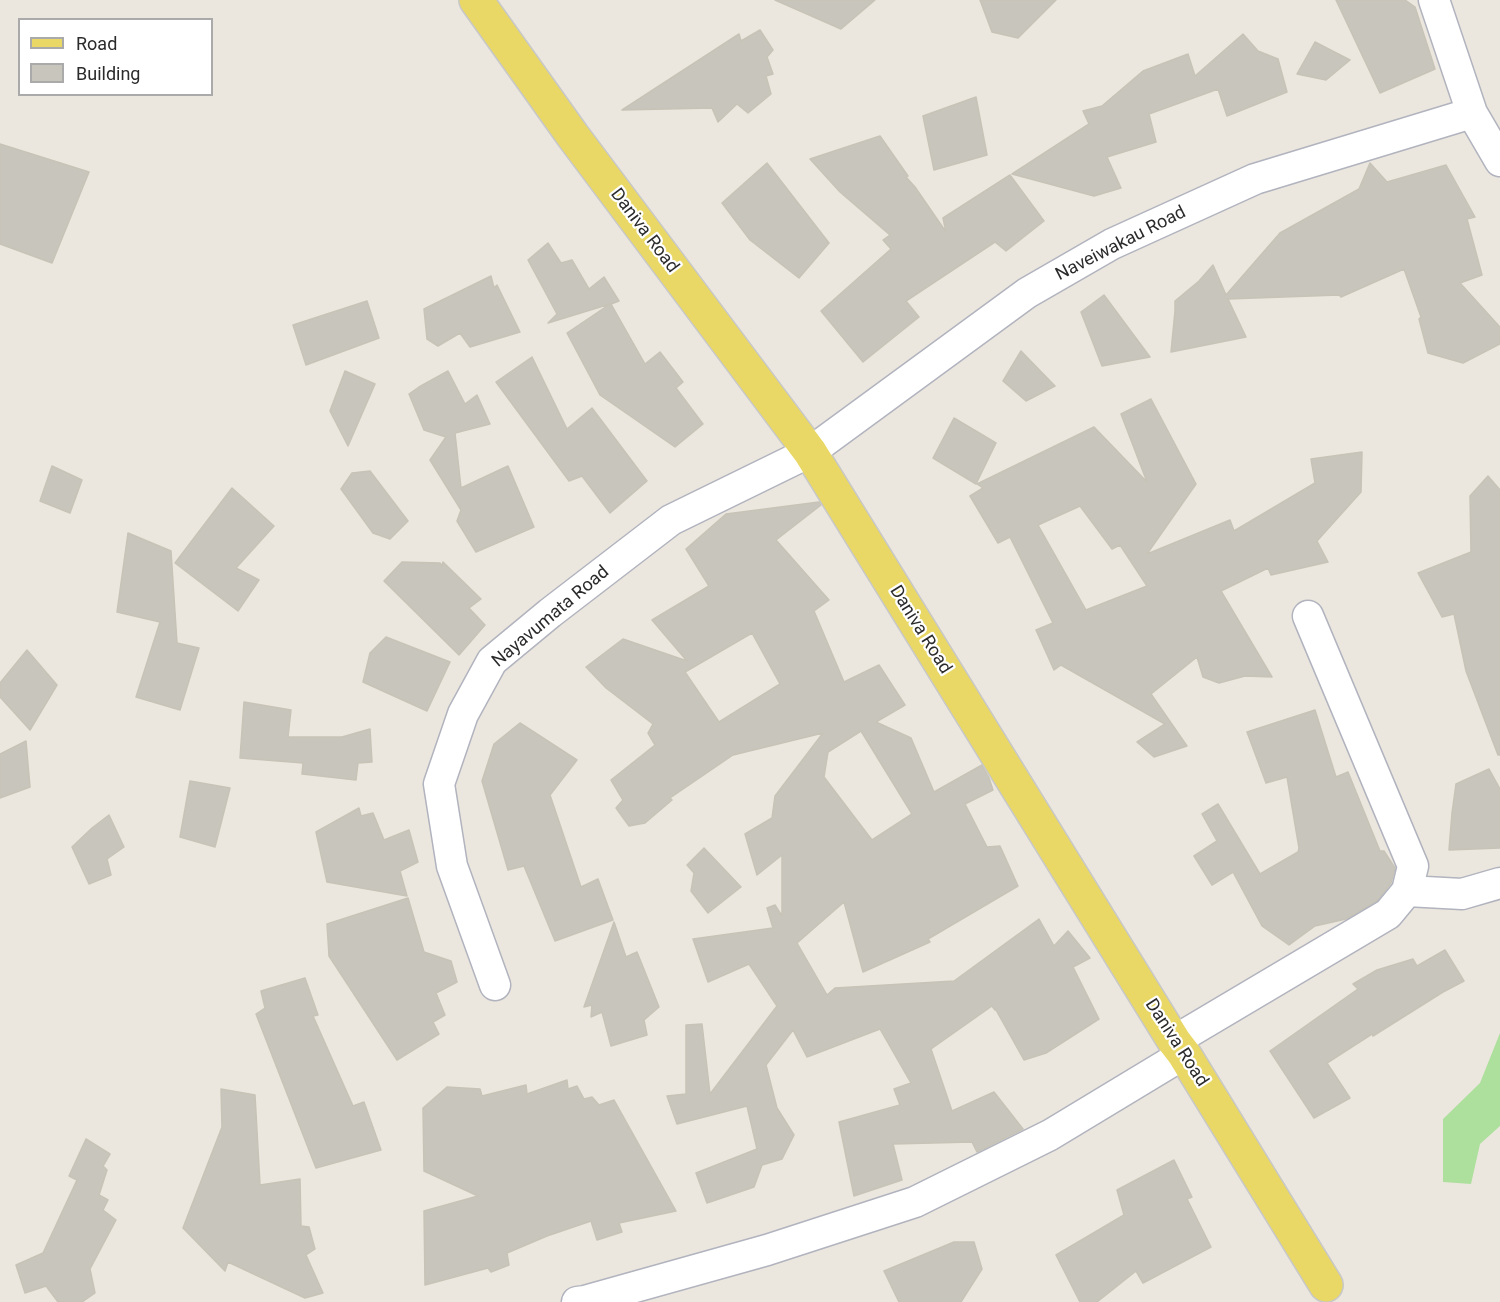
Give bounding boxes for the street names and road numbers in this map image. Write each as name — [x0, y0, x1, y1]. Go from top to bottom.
street label: Daniva Road — [605, 185, 683, 277]
street label: Naveiwakau Road — [1052, 202, 1190, 286]
street label: Nayavumata Road — [488, 562, 614, 672]
street label: Daniva Road — [884, 582, 956, 678]
street label: Daniva Road — [1140, 995, 1212, 1091]

